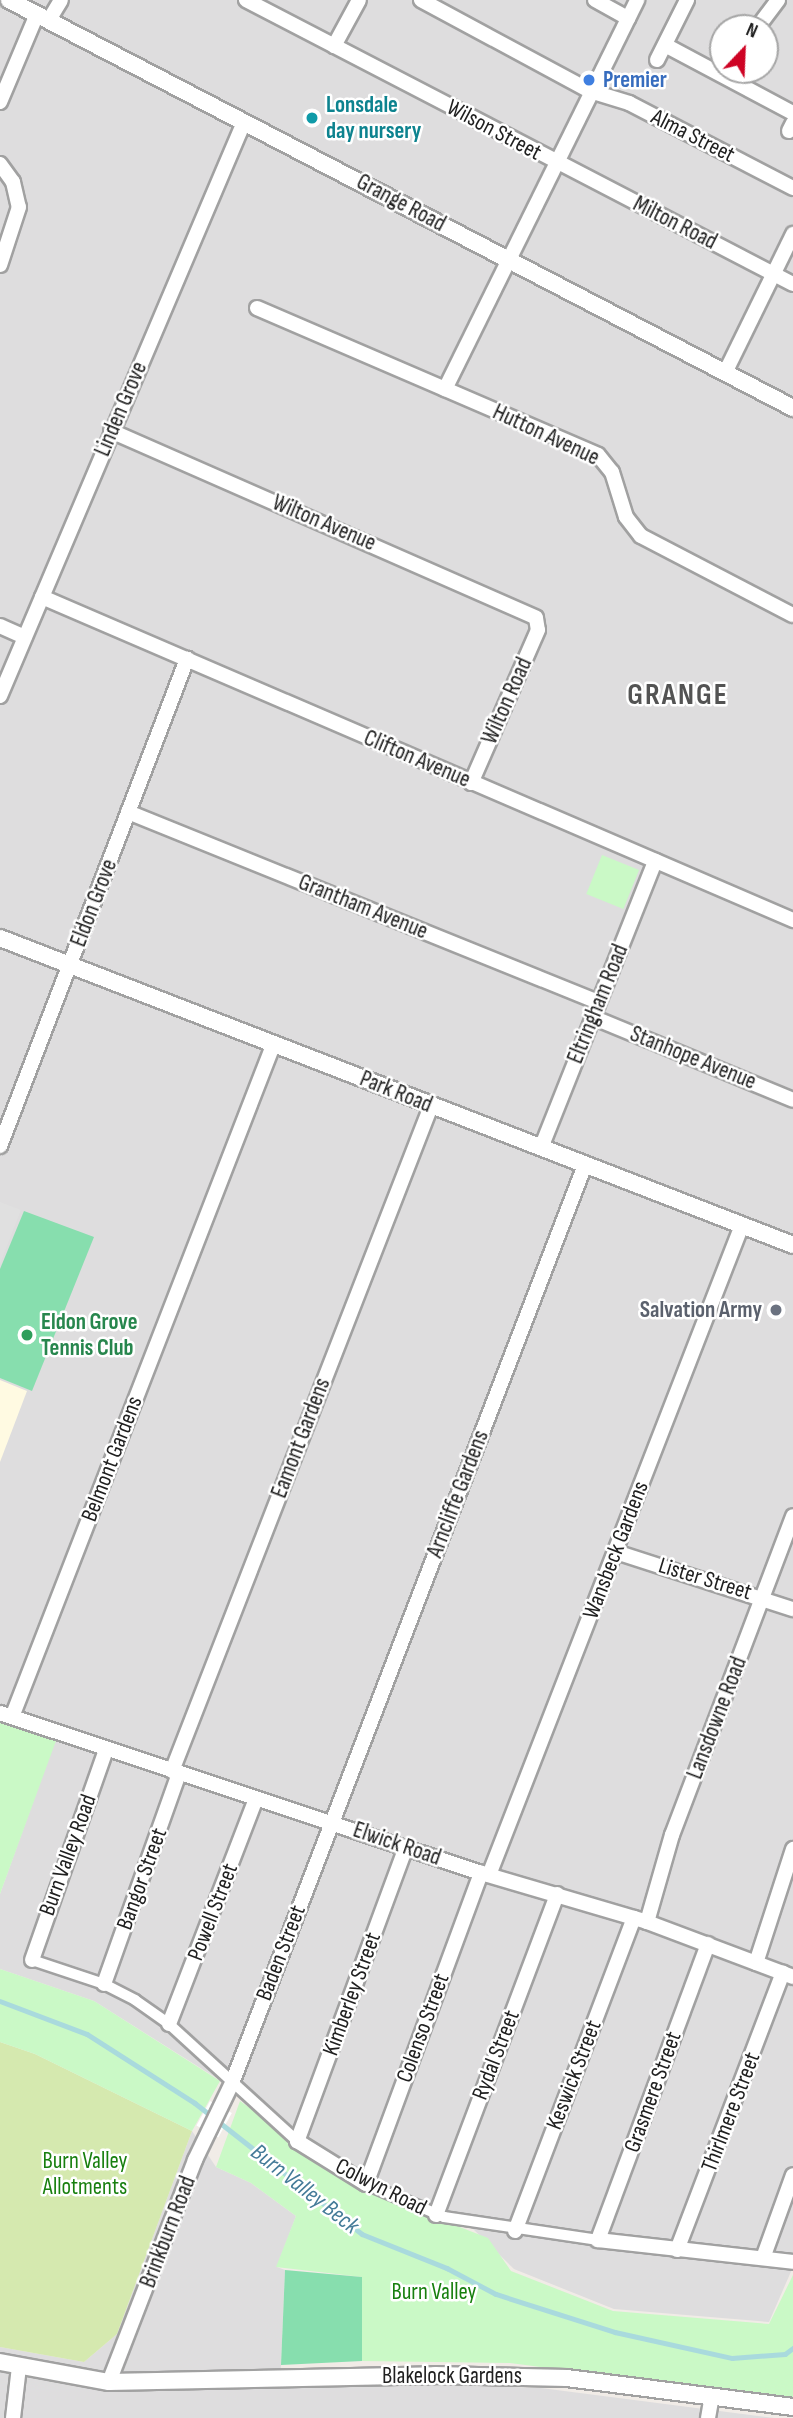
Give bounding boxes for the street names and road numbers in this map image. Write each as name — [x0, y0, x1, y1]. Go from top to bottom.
street label: Wilson Street — [442, 94, 546, 166]
street label: Alma Street — [647, 103, 739, 169]
street label: Grange Road — [352, 168, 450, 238]
street label: Milton Road — [628, 190, 722, 256]
street label: Linden Grove — [89, 358, 153, 460]
street label: Hutton Avenue — [488, 398, 604, 472]
street label: Wilton Avenue — [268, 489, 380, 557]
street label: Wilton Road — [476, 653, 538, 749]
street label: Clifton Avenue — [360, 724, 474, 794]
street label: Eldon Grove — [65, 855, 123, 951]
street label: Grantham Avenue — [294, 869, 432, 945]
street label: Eltringham Road — [562, 940, 634, 1068]
street label: Stanhope Avenue — [626, 1020, 760, 1096]
street label: Park Road — [356, 1065, 436, 1119]
street label: Eamont Gardens — [265, 1374, 337, 1502]
street label: Belmont Gardens — [75, 1392, 149, 1526]
street label: Arncliffe Gardens — [421, 1427, 495, 1561]
street label: Wansbeck Gardens — [577, 1477, 655, 1623]
street label: Lister Street — [655, 1552, 755, 1606]
street label: Lansdowne Road — [681, 1653, 753, 1783]
street label: Burn Valley Road — [33, 1791, 103, 1919]
street label: Elwick Road — [350, 1816, 444, 1872]
street label: Bangor Street — [111, 1824, 173, 1934]
street label: Powell Street — [182, 1859, 244, 1965]
street label: Baden Street — [250, 1901, 312, 2005]
street label: Kimberley Street — [317, 1929, 387, 2059]
street label: Colenso Street — [391, 1970, 455, 2086]
street label: Rydal Street — [466, 2006, 526, 2104]
street label: Keswick Street — [541, 2016, 607, 2134]
street label: Grasmere Street — [618, 2028, 688, 2156]
street label: Thirlmere Street — [696, 2048, 766, 2176]
street label: Colwyn Road — [331, 2152, 431, 2222]
street label: Brinkburn Road — [134, 2172, 202, 2292]
street label: Blakelock Gardens — [382, 2362, 522, 2390]

